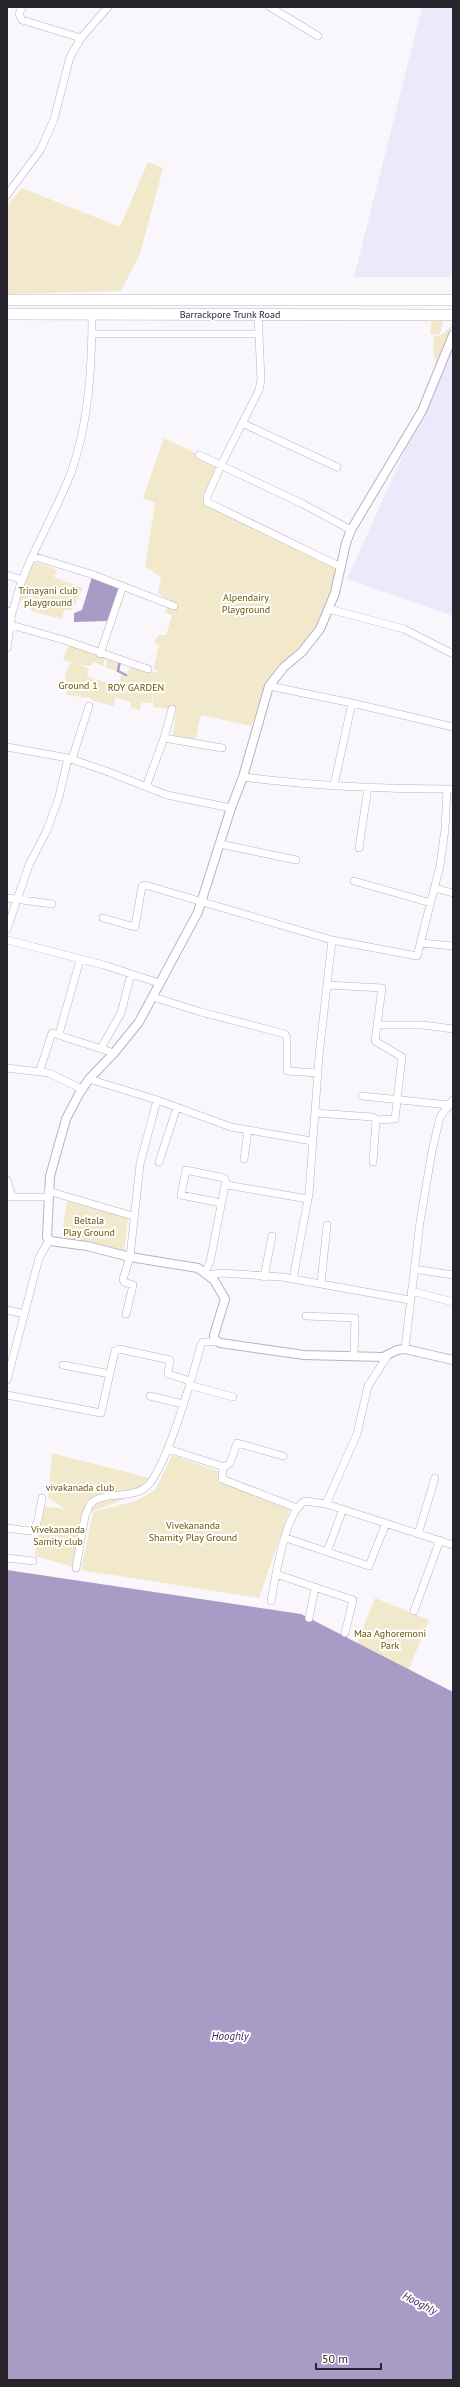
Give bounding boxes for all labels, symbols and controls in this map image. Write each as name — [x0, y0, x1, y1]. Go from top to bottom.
street label: Barrackpore Trunk Road — [180, 308, 280, 321]
park label: Trinayani club playground — [18, 584, 78, 609]
park label: Alpendairy Playground — [222, 591, 270, 616]
park label: Ground 1 — [58, 679, 98, 692]
park label: ROY GARDEN — [108, 681, 164, 694]
park label: Beltala Play Ground — [63, 1214, 115, 1239]
park label: vivakanada club — [46, 1481, 114, 1494]
park label: Vivekananda Shamity Play Ground — [149, 1519, 237, 1544]
park label: Vivekananda Samity club — [30, 1523, 85, 1548]
park label: Maa Aghoremoni Park — [354, 1627, 426, 1652]
water label: Hooghly — [211, 2029, 250, 2043]
water label: Hooghly — [400, 2288, 441, 2318]
scale bar — [316, 2345, 381, 2371]
text: 50 m — [322, 2351, 348, 2366]

